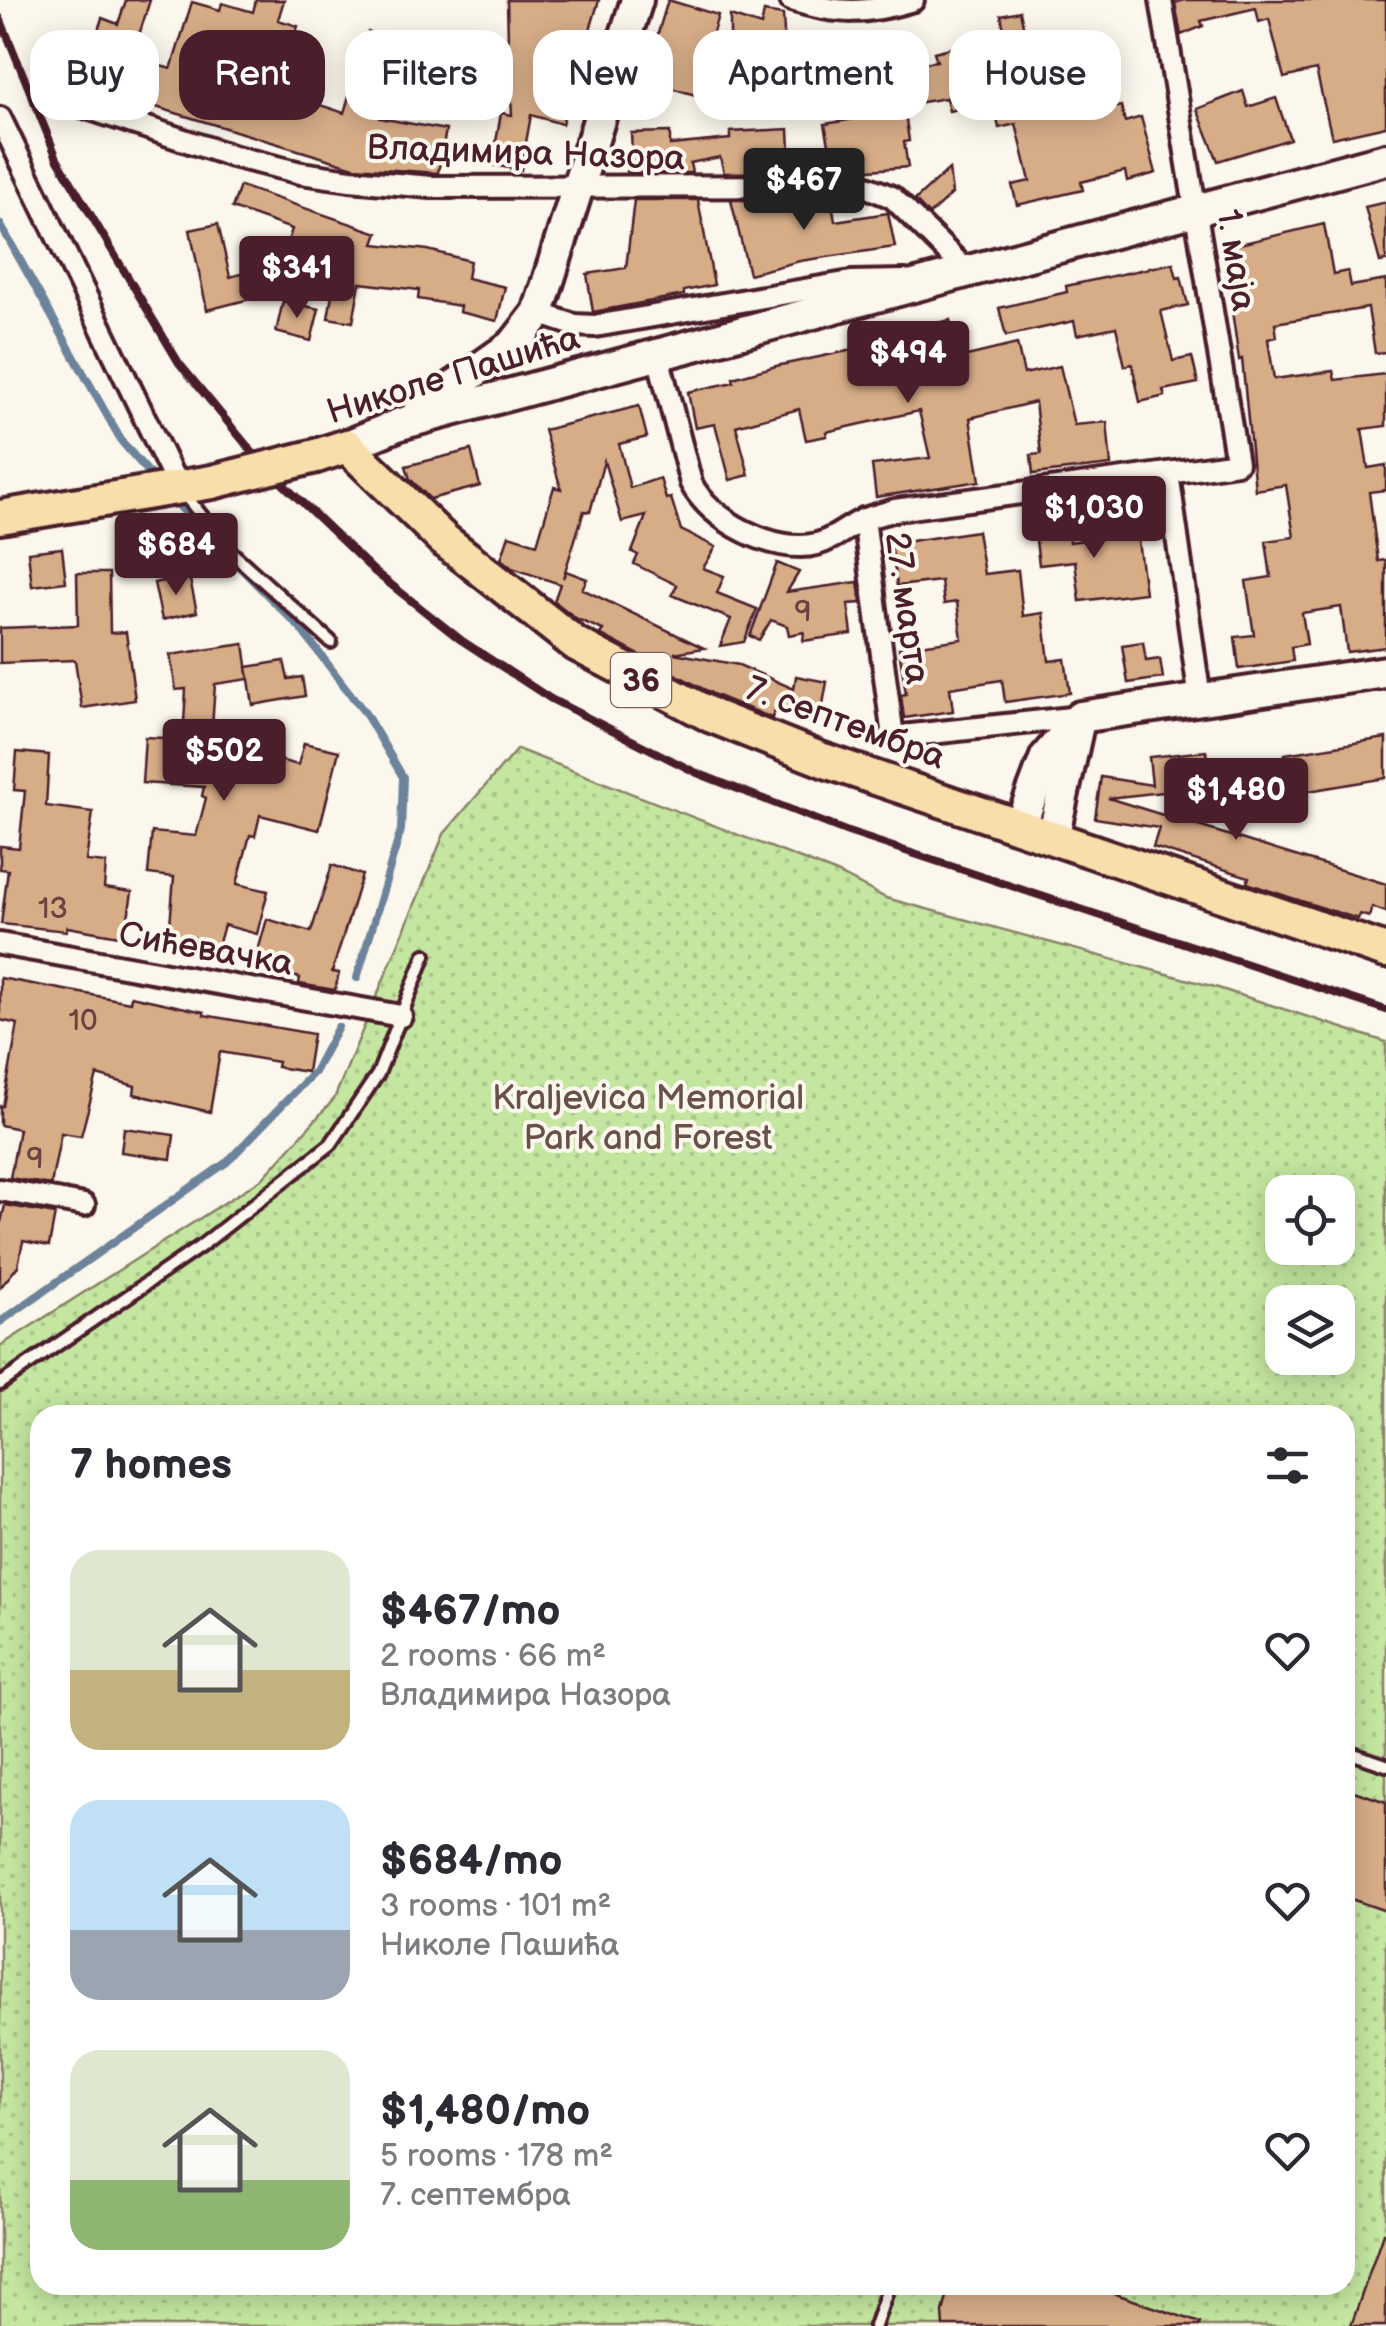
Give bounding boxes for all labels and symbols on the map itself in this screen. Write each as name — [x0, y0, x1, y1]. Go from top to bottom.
street label: Владимира Назора — [366, 126, 686, 181]
pin: $467 — [745, 148, 863, 233]
street label: 1. маја — [1206, 206, 1265, 314]
pin: $341 — [238, 236, 356, 321]
street label: Николе Пашића — [322, 317, 585, 434]
pin: $494 — [849, 321, 967, 406]
pin: $1,030 — [1013, 476, 1175, 561]
pin: $684 — [117, 513, 235, 598]
street label: 27. марта — [875, 529, 939, 687]
house number: 9 — [794, 594, 812, 630]
road number: 36 — [611, 653, 671, 707]
street label: 7. септембра — [740, 667, 951, 779]
pin: $502 — [165, 719, 283, 804]
pin: $1,480 — [1155, 758, 1317, 843]
house number: 13 — [38, 891, 68, 927]
street label: Сићевачка — [115, 913, 296, 986]
house number: 10 — [68, 1003, 98, 1039]
park label: Kraljevica Memorial Park and Forest — [492, 1077, 804, 1160]
house number: 9 — [26, 1141, 44, 1177]

